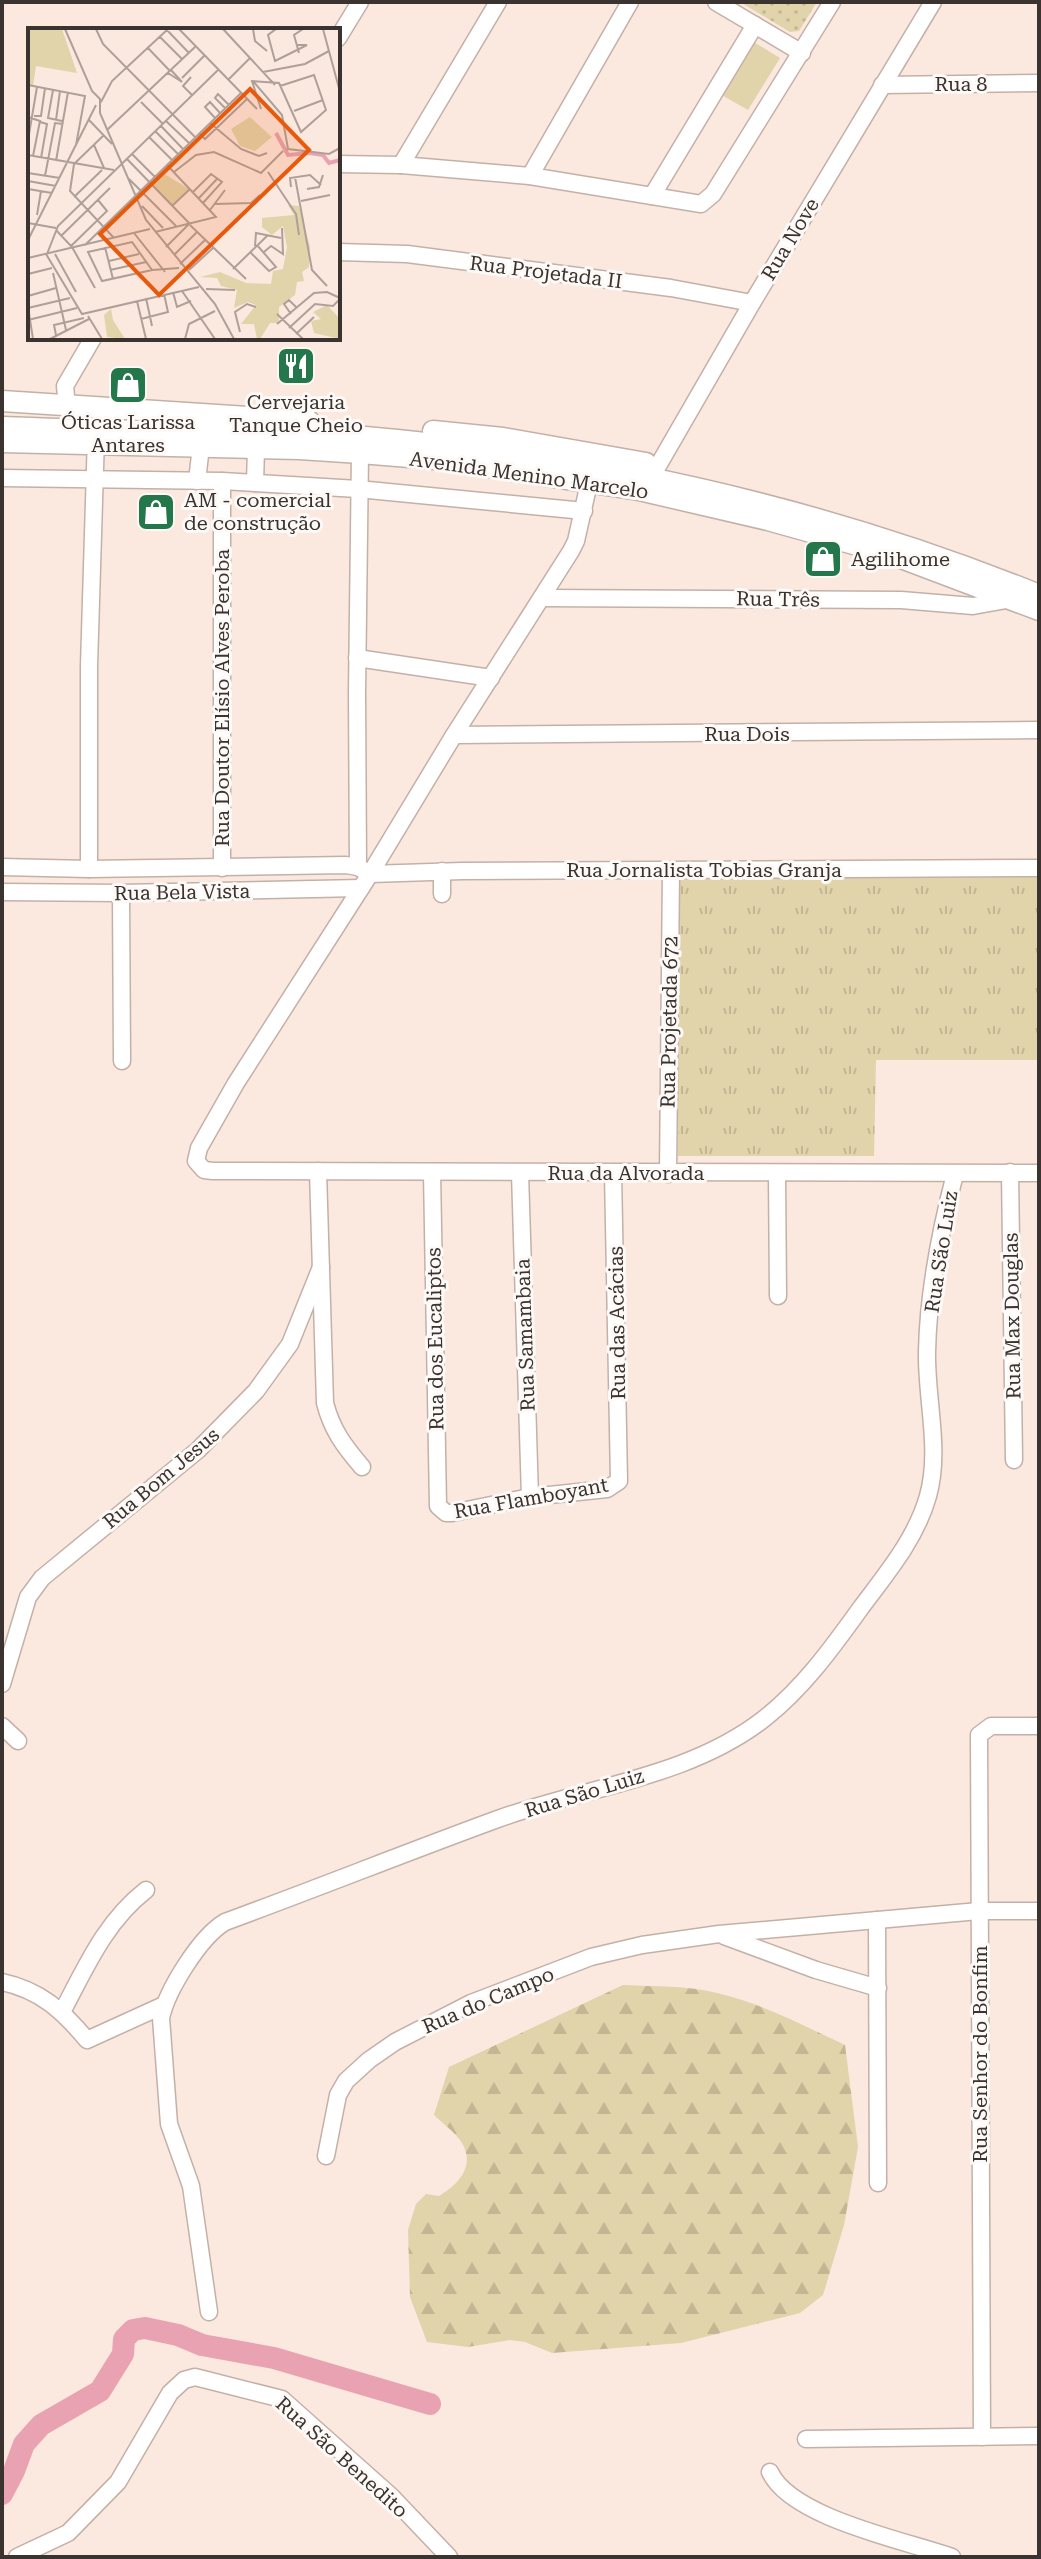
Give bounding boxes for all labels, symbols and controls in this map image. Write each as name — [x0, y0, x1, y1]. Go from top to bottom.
inset map — [28, 28, 340, 340]
street label: Rua 8 — [934, 72, 988, 96]
street label: Rua Nove — [756, 193, 824, 284]
street label: Rua Projetada II — [468, 251, 624, 293]
restaurant icon: Cervejaria Tanque Cheio — [275, 345, 317, 387]
shop icon: Óticas Larissa Antares — [107, 364, 149, 406]
place label: Cervejaria Tanque Cheio — [229, 390, 363, 437]
place label: Óticas Larissa Antares — [61, 410, 195, 457]
street label: Avenida Menino Marcelo — [408, 446, 650, 504]
place label: AM - comercial de construção — [184, 488, 331, 535]
shop icon: AM - comercial de construção — [135, 491, 177, 533]
shop icon: Agilihome — [802, 538, 844, 580]
place label: Agilihome — [851, 547, 950, 571]
street label: Rua Doutor Elísio Alves Peroba — [210, 549, 234, 847]
street label: Rua Três — [736, 586, 820, 612]
street label: Rua Dois — [704, 722, 790, 746]
street label: Rua Jornalista Tobias Granja — [566, 858, 842, 882]
street label: Rua Bela Vista — [114, 879, 251, 905]
street label: Rua Projetada 672 — [655, 936, 683, 1108]
street label: Rua da Alvorada — [548, 1161, 705, 1185]
street label: Rua São Luiz — [920, 1189, 962, 1315]
street label: Rua Max Douglas — [999, 1232, 1025, 1400]
street label: Rua das Acácias — [604, 1246, 630, 1400]
street label: Rua dos Eucaliptos — [421, 1247, 449, 1431]
street label: Rua Samambaia — [510, 1258, 540, 1412]
street label: Rua Bom Jesus — [98, 1422, 224, 1534]
street label: Rua Flamboyant — [452, 1473, 611, 1523]
street label: Rua São Luiz — [522, 1764, 646, 1822]
street label: Rua Senhor do Bonfim — [968, 1945, 992, 2163]
street label: Rua do Campo — [418, 1961, 558, 2039]
street label: Rua São Benedito — [271, 2391, 413, 2523]

